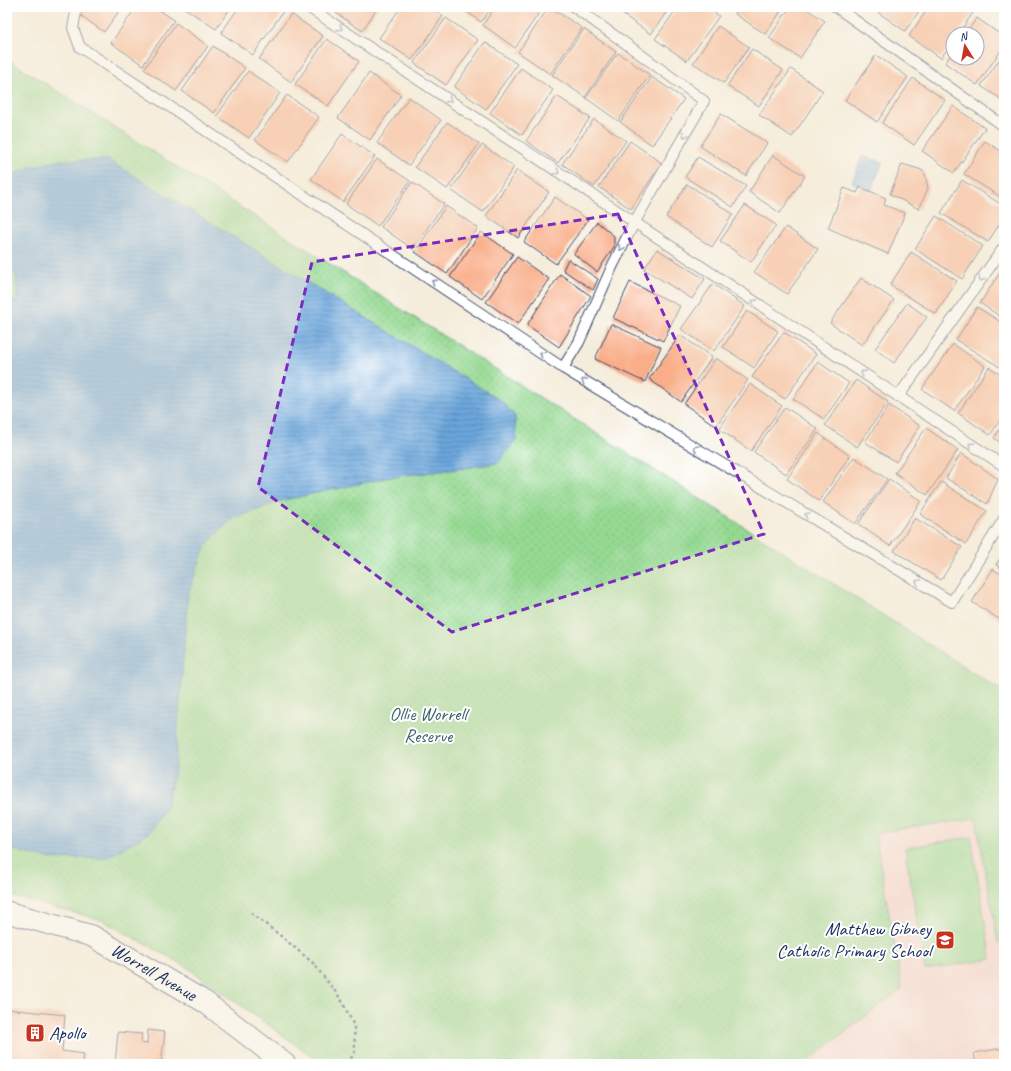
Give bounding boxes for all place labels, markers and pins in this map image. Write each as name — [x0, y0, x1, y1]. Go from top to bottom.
place label: Matthew Gibney Catholic Primary School — [777, 917, 935, 963]
school or university icon: Matthew Gibney Catholic Primary School — [934, 929, 956, 951]
place label: Apollo — [49, 1021, 88, 1045]
building icon: Apollo — [24, 1022, 46, 1044]

